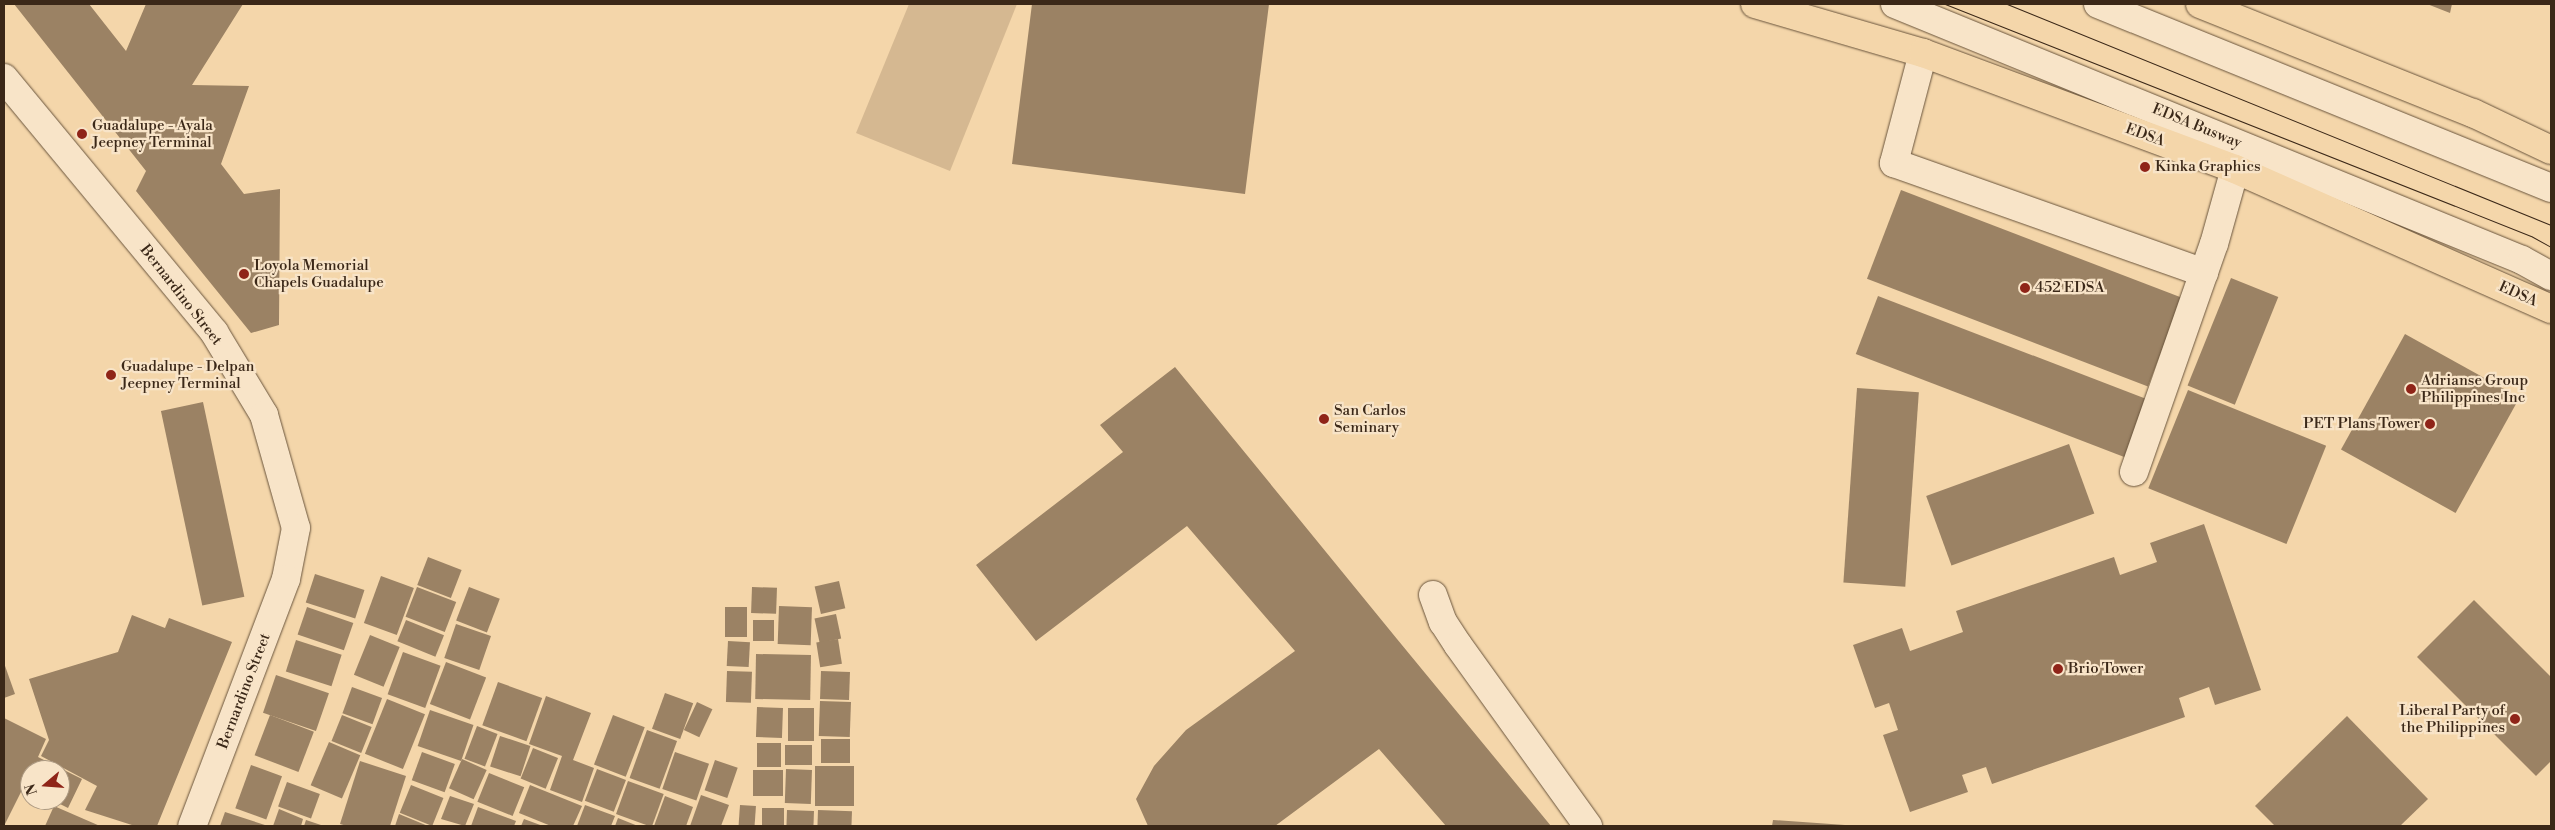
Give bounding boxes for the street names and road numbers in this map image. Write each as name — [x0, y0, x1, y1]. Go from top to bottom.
street label: EDSA Busway — [2150, 100, 2244, 152]
street label: EDSA — [2123, 120, 2167, 150]
street label: Bernardino Street — [136, 241, 226, 349]
street label: EDSA — [2496, 278, 2540, 310]
street label: Bernardino Street — [214, 631, 274, 751]

